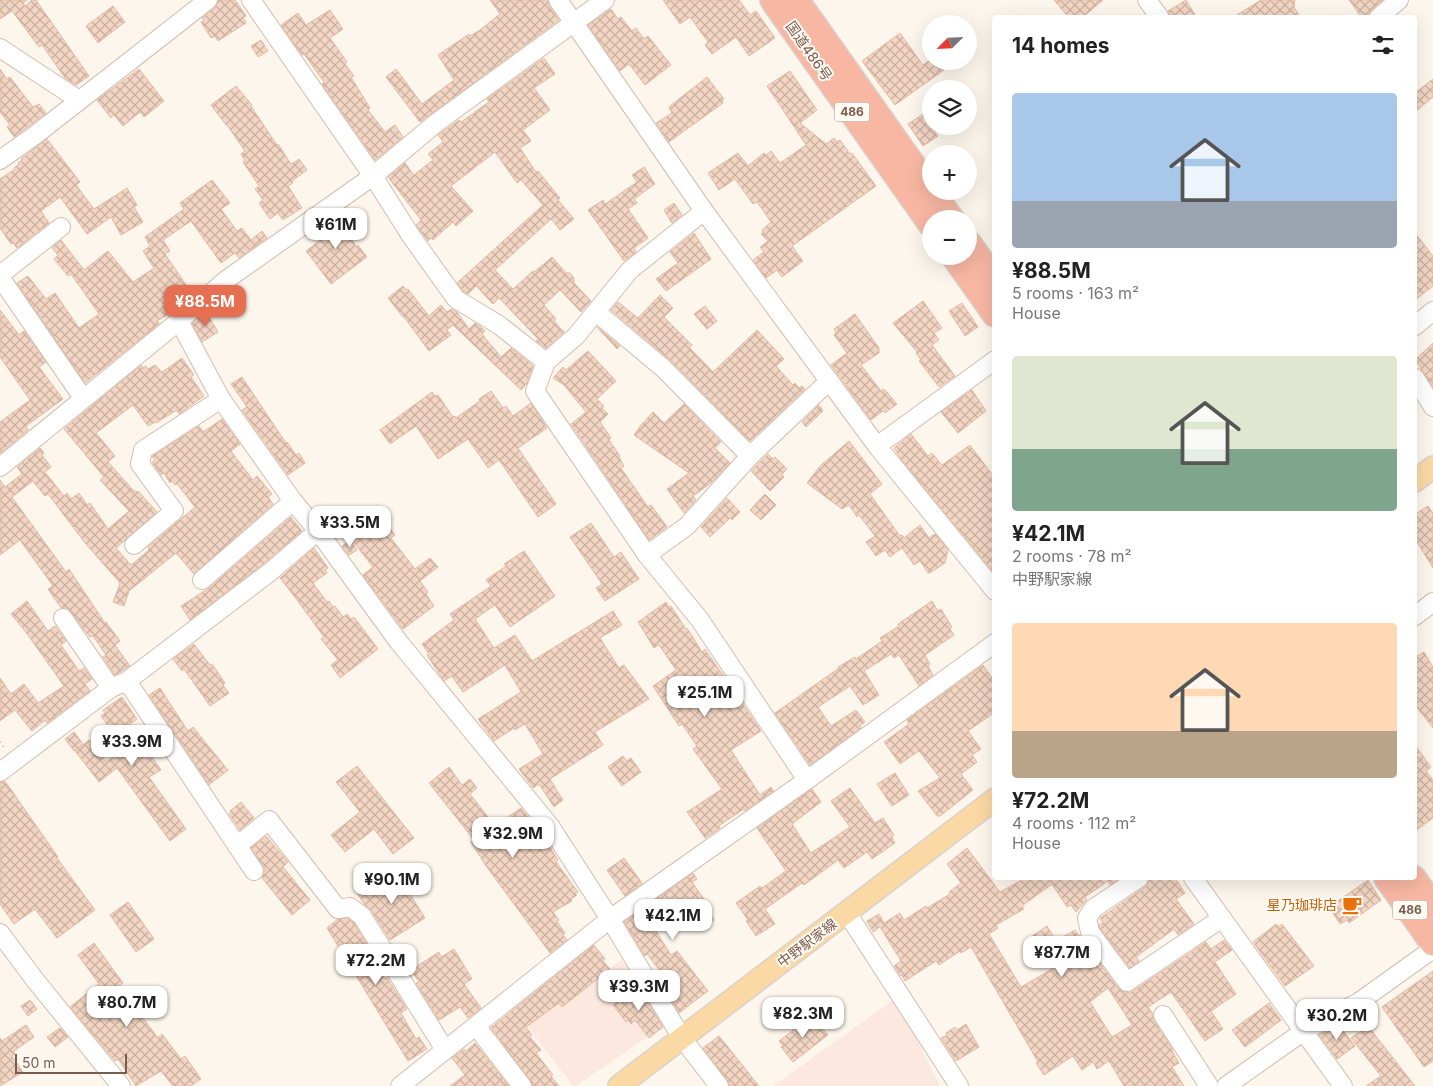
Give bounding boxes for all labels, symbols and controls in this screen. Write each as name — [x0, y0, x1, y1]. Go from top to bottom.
north arrow — [922, 15, 978, 70]
map controls — [922, 15, 977, 265]
street label: 国道486号 — [783, 18, 836, 84]
icon: filters — [1369, 31, 1397, 59]
text: 14 homes — [1012, 33, 1110, 58]
button: layers — [922, 80, 977, 135]
road number: 486 — [834, 102, 870, 121]
icon: home — [1160, 125, 1250, 215]
button: + — [922, 145, 977, 200]
pin: ¥61M — [306, 208, 366, 250]
button: − — [922, 210, 977, 265]
text: ¥61M — [315, 214, 357, 234]
text: ¥88.5M — [1012, 258, 1091, 283]
text: 5 rooms · 163 m² — [1012, 283, 1139, 303]
pin: ¥88.5M — [164, 284, 246, 327]
text: ¥88.5M — [175, 291, 235, 311]
text: House — [1012, 303, 1061, 323]
icon: home — [1160, 388, 1250, 478]
pin: ¥33.5M — [309, 506, 391, 548]
text: ¥33.5M — [320, 512, 380, 532]
text: ¥42.1M — [1012, 521, 1085, 546]
text: 2 rooms · 78 m² — [1012, 546, 1132, 566]
text: 中野駅家線 — [1012, 569, 1092, 589]
icon: home — [1160, 655, 1250, 745]
pin: ¥25.1M — [664, 676, 746, 718]
text: ¥25.1M — [678, 682, 732, 702]
pin: ¥33.9M — [91, 724, 173, 767]
text: ¥33.9M — [102, 731, 162, 751]
text: ¥72.2M — [1012, 788, 1089, 813]
text: 4 rooms · 112 m² — [1012, 813, 1136, 833]
pin: ¥32.9M — [472, 816, 554, 859]
text: ¥32.9M — [483, 823, 543, 843]
text: House — [1012, 833, 1061, 853]
pin: ¥90.1M — [351, 862, 433, 905]
text: ¥90.1M — [364, 869, 420, 889]
cafe icon: 星乃珈琲店 — [1341, 894, 1363, 916]
place label: 星乃珈琲店 — [1267, 896, 1337, 913]
pin: ¥42.1M — [632, 898, 714, 941]
road number: 486 — [1392, 900, 1428, 920]
text: ¥42.1M — [645, 905, 701, 925]
street label: 中野駅家線 — [774, 915, 840, 970]
pin: ¥87.7M — [1021, 936, 1103, 978]
text: ¥87.7M — [1034, 942, 1090, 962]
pin: ¥72.2M — [335, 944, 417, 986]
text: ¥72.2M — [347, 950, 405, 970]
pin: ¥39.3M — [598, 970, 680, 1012]
text: ¥39.3M — [609, 976, 669, 996]
pin: ¥80.7M — [86, 986, 168, 1028]
text: ¥80.7M — [97, 992, 157, 1012]
pin: ¥82.3M — [762, 996, 844, 1039]
pin: ¥30.2M — [1296, 998, 1378, 1041]
text: ¥82.3M — [773, 1003, 833, 1023]
text: ¥30.2M — [1307, 1005, 1367, 1025]
scale bar — [15, 1051, 128, 1074]
text: 50 m — [22, 1054, 56, 1071]

